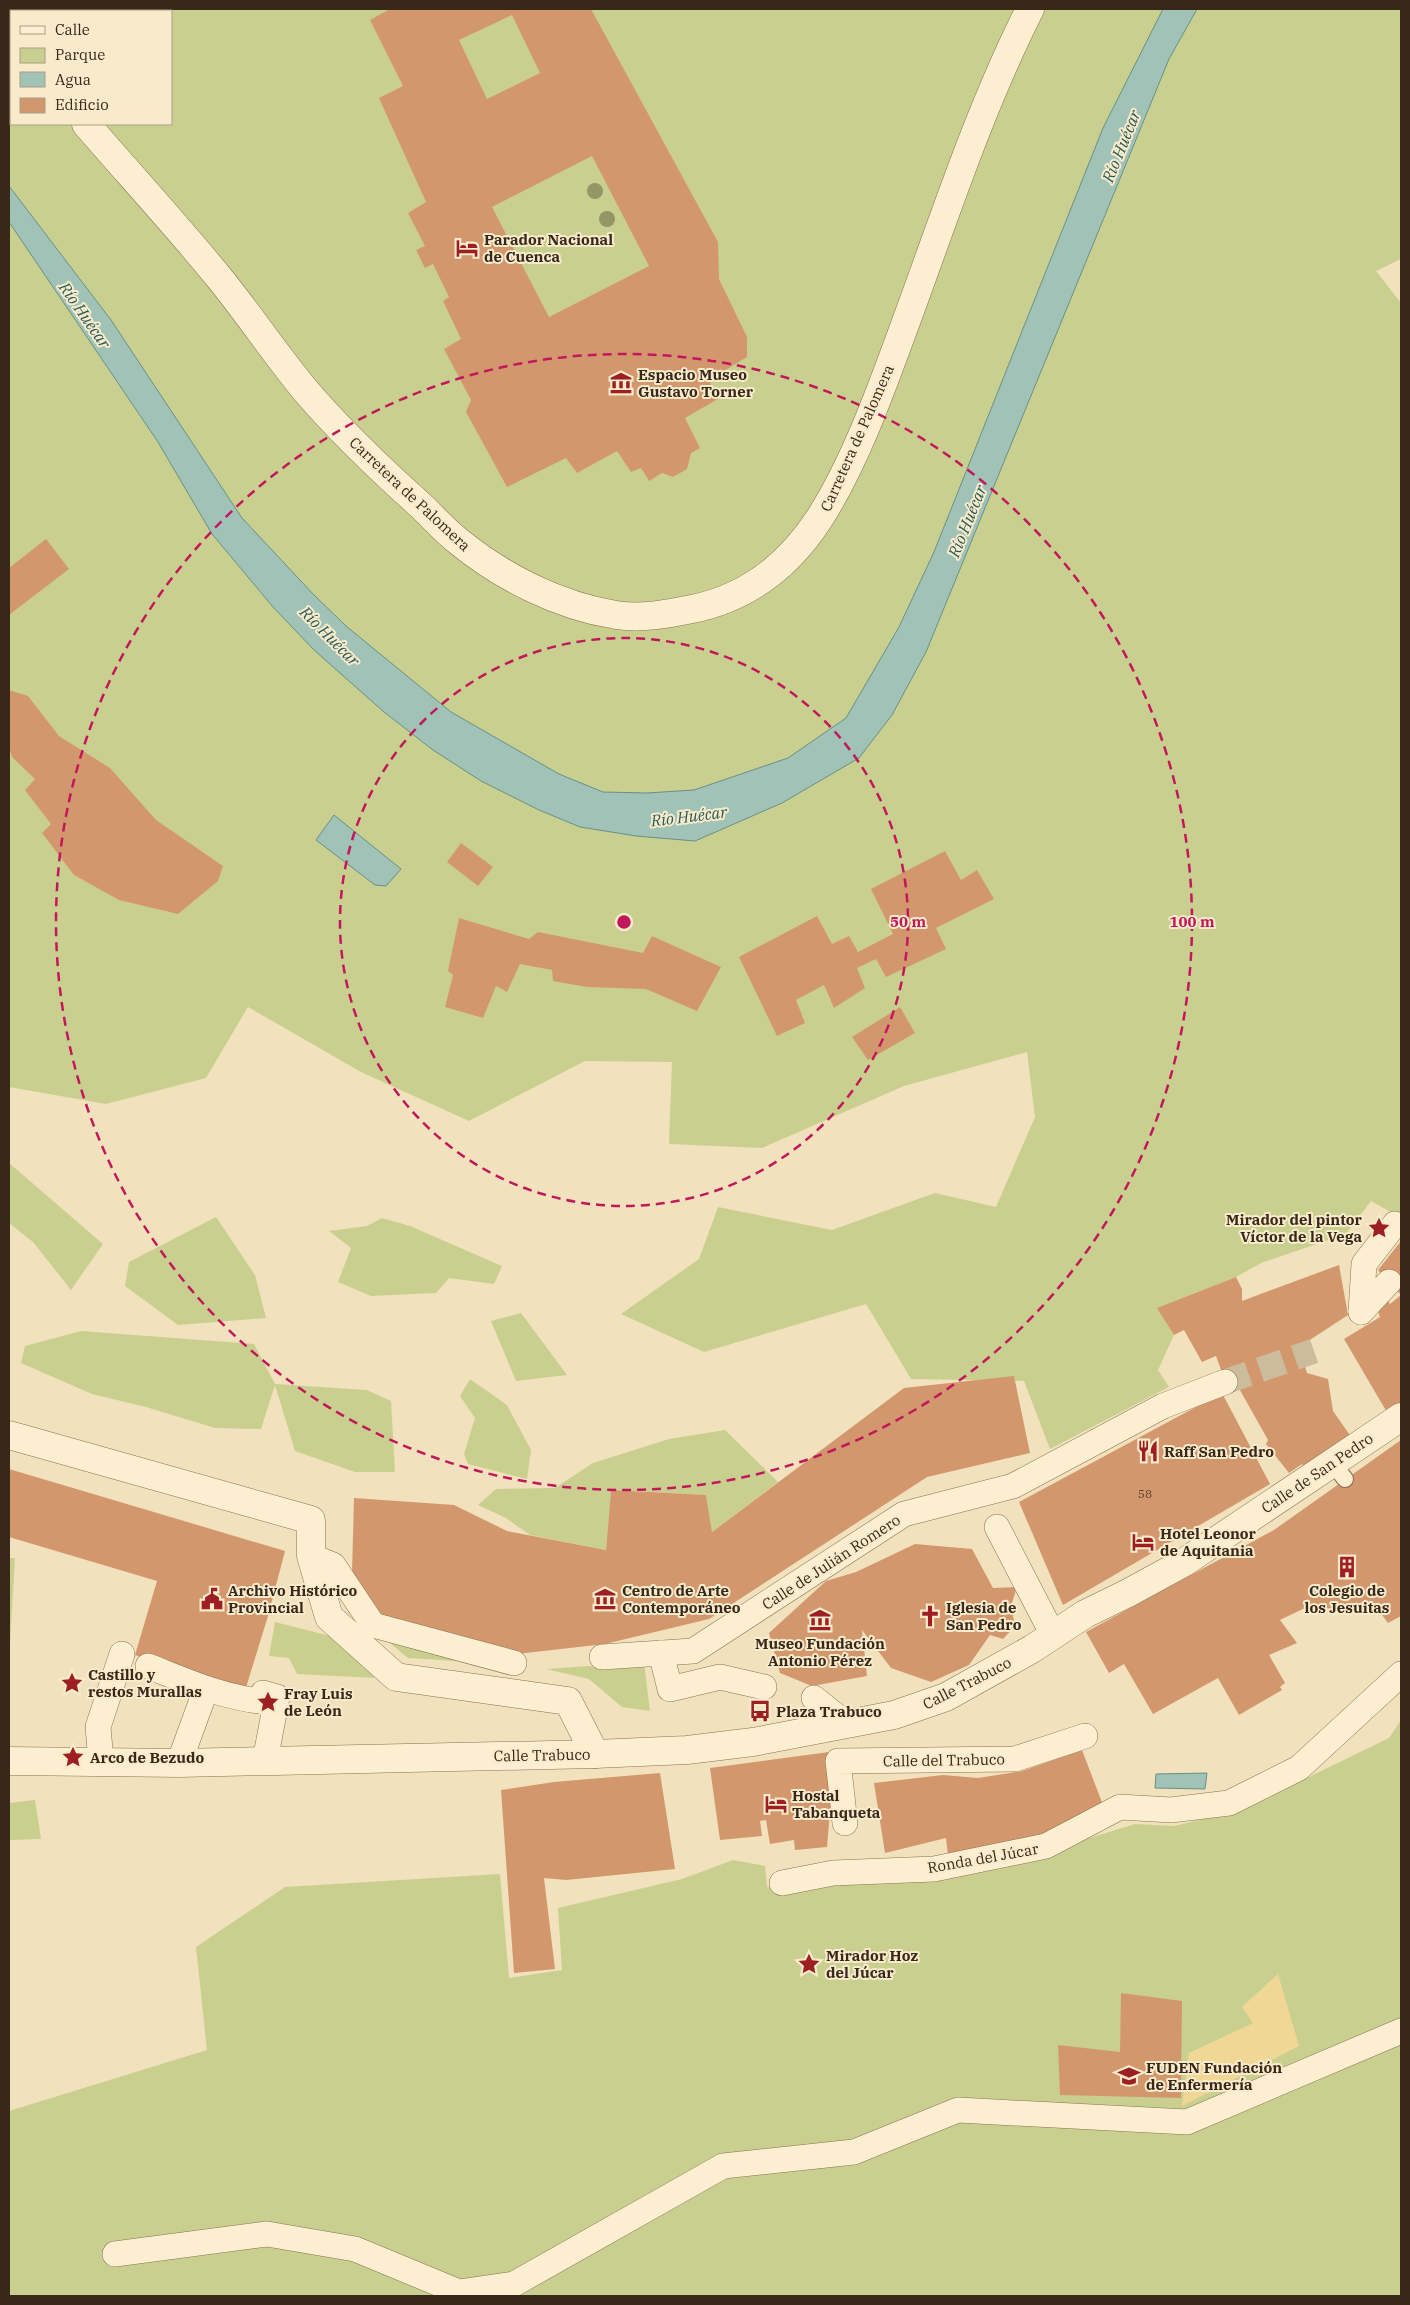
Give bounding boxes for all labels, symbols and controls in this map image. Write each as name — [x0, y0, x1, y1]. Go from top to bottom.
legend — [10, 10, 172, 125]
text: Calle — [55, 20, 90, 39]
text: Parque — [55, 45, 105, 64]
text: Agua — [55, 70, 91, 89]
text: Edificio — [55, 95, 109, 114]
water label: Río Huécar — [1097, 106, 1145, 186]
place label: Parador Nacional de Cuenca — [484, 230, 613, 266]
hotel icon: Parador Nacional de Cuenca — [454, 235, 480, 261]
water label: Río Huécar — [54, 277, 116, 353]
street label: Carretera de Palomera — [816, 362, 898, 514]
place label: Espacio Museo Gustavo Torner — [638, 365, 754, 401]
museum icon: Espacio Museo Gustavo Torner — [608, 370, 634, 396]
street label: Carretera de Palomera — [345, 433, 475, 555]
water label: Río Huécar — [943, 481, 991, 561]
water label: Río Huécar — [295, 601, 365, 671]
water label: Río Huécar — [649, 801, 729, 831]
text: 50 m — [890, 912, 926, 931]
text: 100 m — [1169, 912, 1215, 931]
centre of rings — [615, 913, 633, 931]
place label: Mirador del pintor Víctor de la Vega — [1226, 1210, 1363, 1246]
place icon: Mirador del pintor Víctor de la Vega — [1366, 1215, 1392, 1241]
street label: Calle de San Pedro — [1258, 1429, 1376, 1517]
restaurant icon: Raff San Pedro — [1135, 1438, 1161, 1464]
place label: Raff San Pedro — [1164, 1442, 1274, 1461]
house number: 58 — [1138, 1486, 1152, 1501]
street label: Calle de Julián Romero — [758, 1510, 904, 1614]
place label: Hotel Leonor de Aquitania — [1160, 1524, 1257, 1560]
hotel icon: Hotel Leonor de Aquitania — [1130, 1529, 1156, 1555]
building icon: Colegio de los Jesuitas — [1334, 1554, 1360, 1580]
place label: Archivo Histórico Provincial — [228, 1581, 358, 1617]
place label: Centro de Arte Contemporáneo — [622, 1581, 741, 1617]
place label: Colegio de los Jesuitas — [1305, 1581, 1389, 1617]
public building icon: Archivo Histórico Provincial — [199, 1586, 225, 1612]
museum icon: Centro de Arte Contemporáneo — [592, 1586, 618, 1612]
place label: Iglesia de San Pedro — [946, 1598, 1022, 1634]
church icon: Iglesia de San Pedro — [917, 1603, 943, 1629]
museum icon: Museo Fundación Antonio Pérez — [807, 1607, 833, 1633]
place label: Museo Fundación Antonio Pérez — [755, 1634, 885, 1670]
street label: Calle Trabuco — [920, 1653, 1014, 1713]
place label: Castillo y restos Murallas — [88, 1665, 202, 1701]
place icon: Castillo y restos Murallas — [59, 1670, 85, 1696]
place label: Fray Luis de León — [284, 1684, 353, 1720]
place icon: Fray Luis de León — [255, 1689, 281, 1715]
bus stop icon: Plaza Trabuco — [747, 1698, 773, 1724]
place label: Plaza Trabuco — [776, 1702, 882, 1721]
place icon: Arco de Bezudo — [60, 1744, 86, 1770]
street label: Calle Trabuco — [493, 1745, 591, 1765]
place label: Arco de Bezudo — [90, 1748, 204, 1767]
street label: Calle del Trabuco — [883, 1749, 1005, 1771]
place label: Hostal Tabanqueta — [792, 1786, 881, 1822]
hotel icon: Hostal Tabanqueta — [763, 1791, 789, 1817]
street label: Ronda del Júcar — [926, 1839, 1040, 1877]
place label: Mirador Hoz del Júcar — [826, 1946, 918, 1982]
place icon: Mirador Hoz del Júcar — [796, 1951, 822, 1977]
place label: FUDEN Fundación de Enfermería — [1146, 2058, 1282, 2094]
school or university icon: FUDEN Fundación de Enfermería — [1116, 2063, 1142, 2089]

